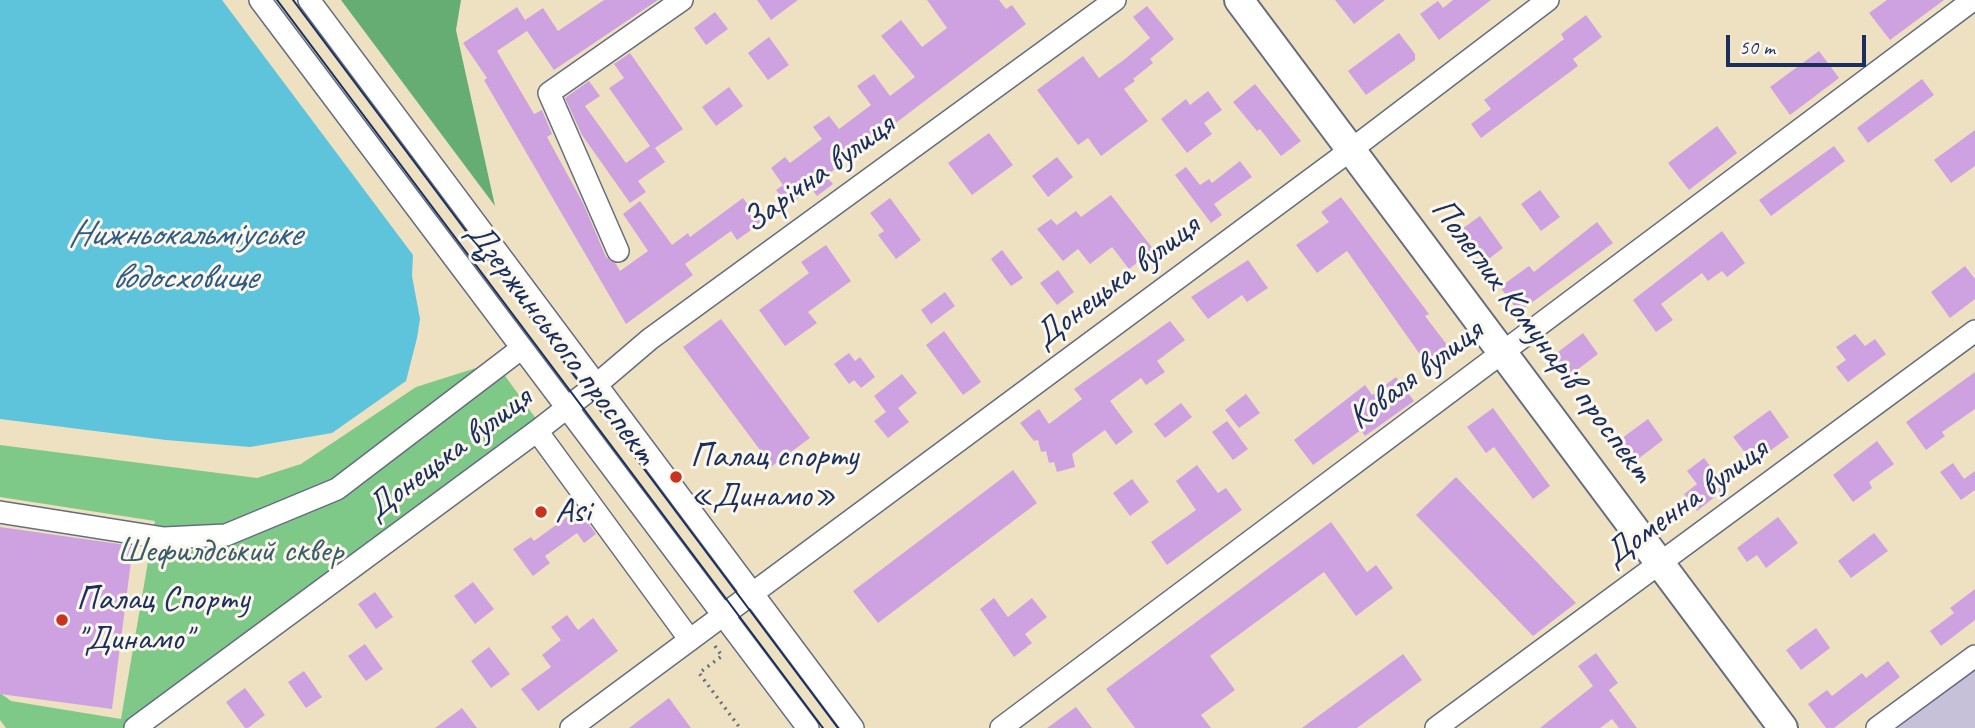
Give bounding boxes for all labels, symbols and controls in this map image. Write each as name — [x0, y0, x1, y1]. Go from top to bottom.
scale bar — [1730, 21, 1870, 65]
text: 50 m — [1739, 34, 1775, 60]
street label: Зарічна вулиця — [735, 105, 903, 243]
street label: Полеглих Комунарів проспект — [1421, 190, 1663, 492]
street label: Донецька вулиця — [1026, 206, 1208, 358]
water label: Нижньокальміуське водосховище — [68, 213, 300, 300]
street label: Дзержинського проспект — [456, 214, 666, 474]
street label: Коваля вулиця — [1340, 311, 1492, 439]
street label: Донецька вулиця — [358, 378, 540, 530]
street label: Доменна вулиця — [1596, 429, 1776, 577]
place label: Палац спорту «Динамо» — [690, 436, 858, 518]
marker: Палац спорту «Динамо» — [668, 469, 684, 485]
place label: Asi — [555, 491, 591, 533]
marker: Asi — [533, 504, 549, 520]
park label: Шефилдський сквер — [117, 531, 343, 573]
place label: Палац Спорту "Динамо" — [76, 579, 249, 661]
marker: Палац Спорту "Динамо" — [54, 612, 70, 628]

